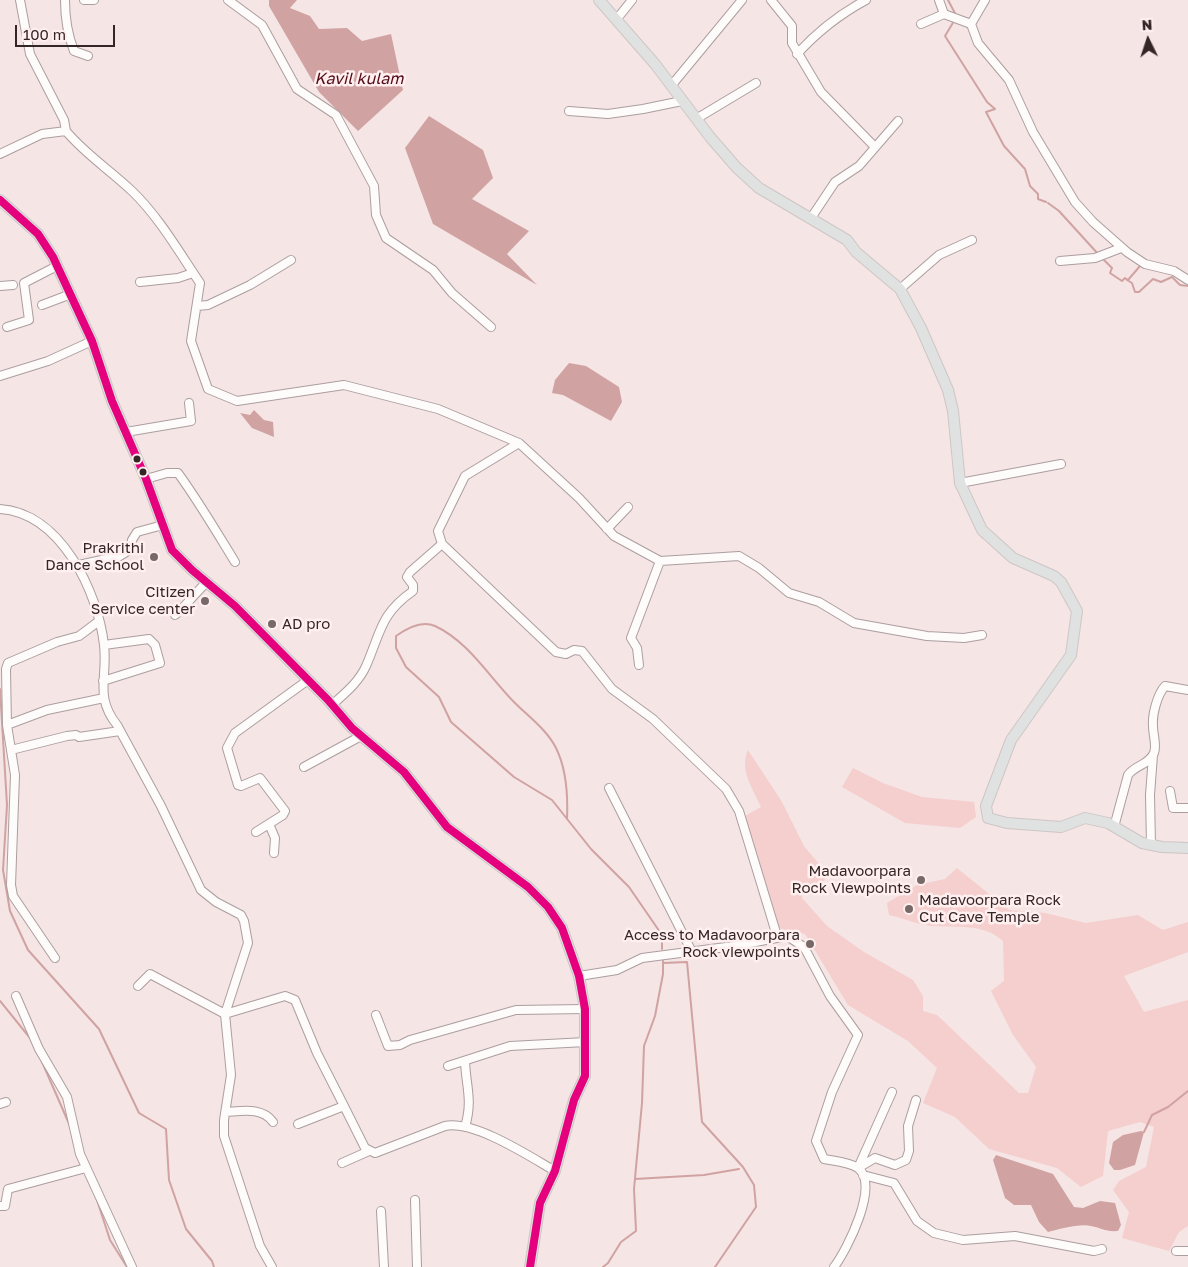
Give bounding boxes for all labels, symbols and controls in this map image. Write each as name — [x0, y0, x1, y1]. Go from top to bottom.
scale bar — [18, 15, 118, 47]
north arrow — [1123, 15, 1173, 65]
text: N — [1141, 16, 1153, 33]
text: 100 m — [23, 25, 66, 43]
water label: Kavil kulam — [314, 69, 404, 89]
unlabelled marker — [132, 454, 142, 464]
unlabelled marker — [138, 467, 148, 477]
place label: Prakrithi Dance School — [45, 539, 144, 574]
marker: Prakrithi Dance School — [148, 551, 160, 563]
place label: Citizen Service center — [91, 583, 195, 618]
marker: Citizen Service center — [199, 595, 211, 607]
place label: AD pro — [282, 615, 330, 633]
marker: AD pro — [266, 618, 278, 630]
place label: Madavoorpara Rock Viewpoints — [792, 862, 911, 897]
marker: Madavoorpara Rock Viewpoints — [915, 874, 927, 886]
place label: Madavoorpara Rock Cut Cave Temple — [919, 891, 1061, 926]
marker: Madavoorpara Rock Cut Cave Temple — [903, 903, 915, 915]
place label: Access to Madavoorpara Rock viewpoints — [624, 926, 800, 961]
marker: Access to Madavoorpara Rock viewpoints — [804, 938, 816, 950]

